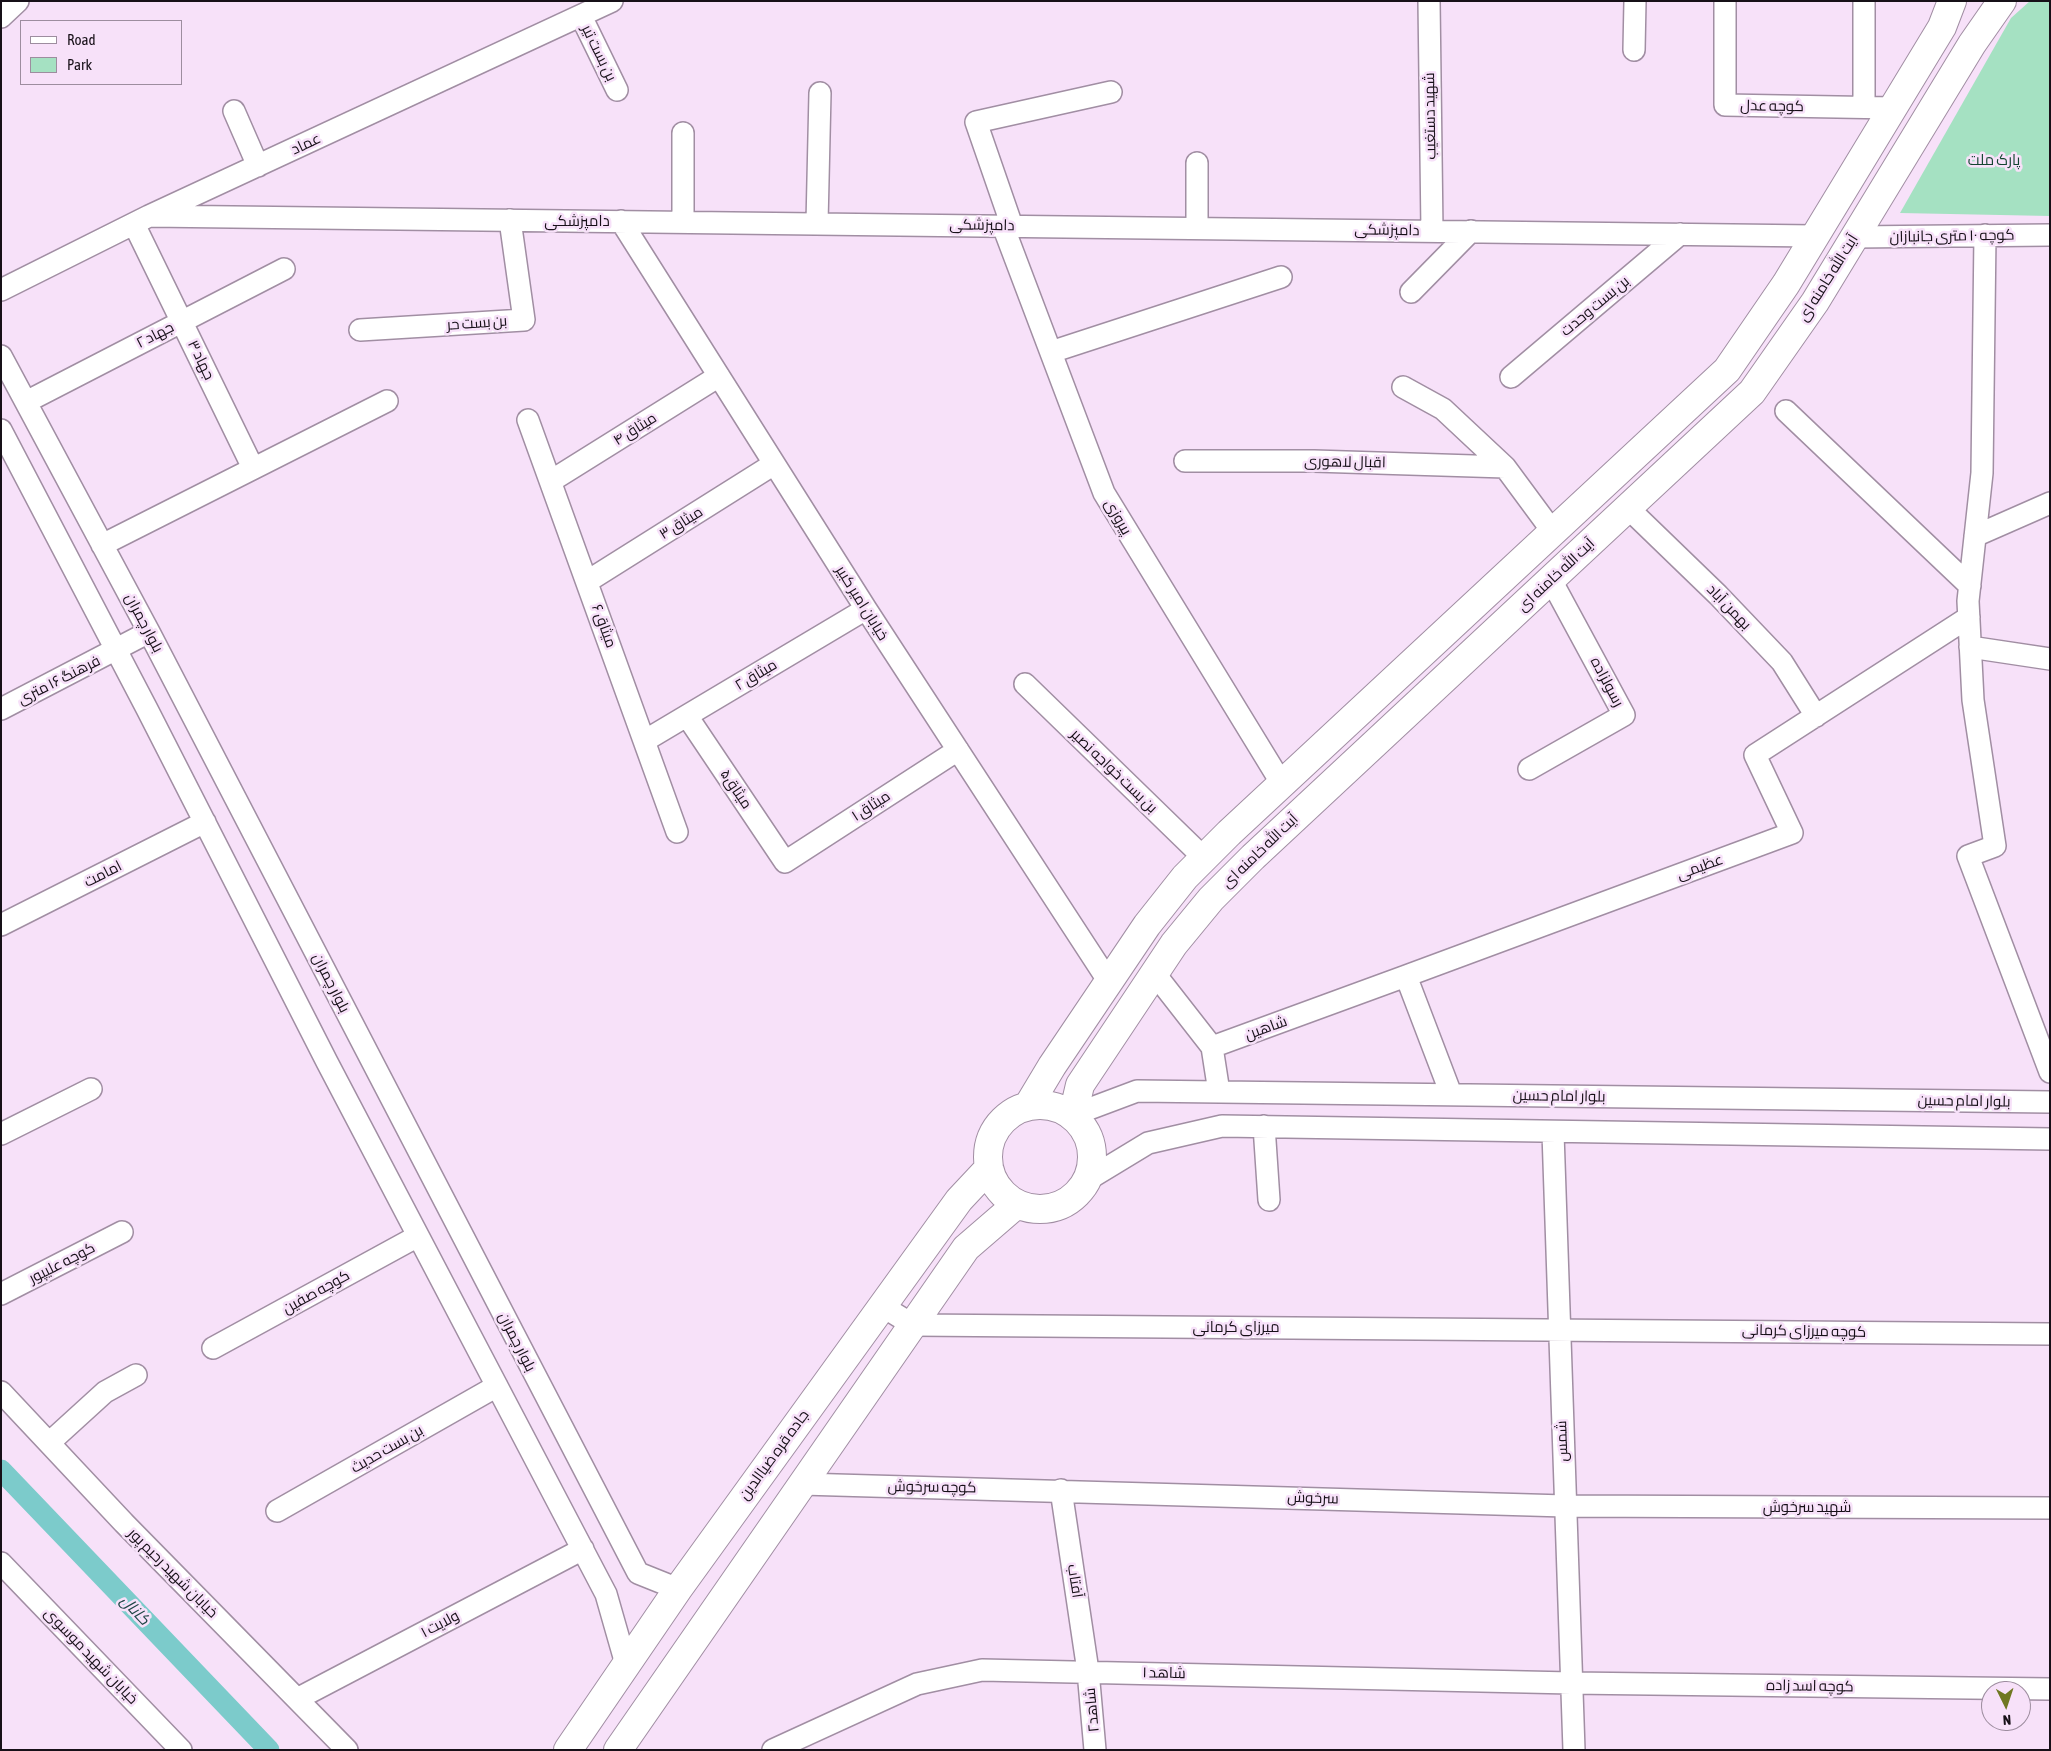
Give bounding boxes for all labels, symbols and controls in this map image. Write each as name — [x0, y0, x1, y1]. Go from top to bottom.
legend — [20, 20, 182, 85]
street label: بن بست تیر — [578, 22, 620, 84]
text: Road — [67, 31, 96, 48]
text: Park — [67, 56, 92, 73]
street label: شهید دستغیب — [1420, 72, 1440, 160]
street label: کوچه عدل — [1740, 96, 1804, 116]
street label: عماد — [288, 129, 324, 159]
park label: پارک ملت — [1968, 151, 2020, 169]
street label: دامپزشکی — [544, 212, 610, 230]
street label: دامپزشکی — [949, 215, 1015, 235]
street label: دامپزشکی — [1354, 220, 1420, 240]
street label: کوچه ۱۰ متری جانبازان — [1889, 226, 2015, 246]
street label: آیت الله خامنه ای — [1794, 231, 1862, 325]
street label: بن بست وحدت — [1557, 272, 1633, 340]
street label: بن بست حر — [446, 312, 508, 334]
street label: جهاد ۲ — [133, 318, 177, 352]
street label: جهاد ۳ — [184, 337, 218, 383]
street label: میثاق ۴ — [610, 409, 660, 449]
street label: اقبال لاهوری — [1304, 452, 1386, 472]
street label: پیروزی — [1101, 496, 1135, 538]
street label: میثاق ۳ — [656, 503, 706, 543]
street label: آیت الله خامنه ای — [1514, 535, 1598, 615]
street label: خیابان امیر کبیر — [832, 562, 892, 644]
street label: بهمن آباد — [1703, 581, 1755, 633]
street label: بلوار چمران — [121, 590, 167, 656]
street label: میثاق ۶ — [588, 602, 620, 650]
street label: فرهنگ ۱۶ متری — [15, 652, 103, 708]
street label: رسولزاده — [1586, 654, 1628, 710]
street label: میثاق ۲ — [732, 655, 780, 695]
street label: بن بست خواجه نصیر — [1067, 725, 1161, 817]
street label: میثاق۵ — [716, 766, 756, 812]
street label: میثاق ۱ — [848, 787, 894, 825]
street label: آیت الله خامنه ای — [1218, 810, 1302, 892]
street label: عظیمی — [1674, 850, 1726, 884]
street label: امامت — [81, 857, 125, 891]
street label: بلوار چمران — [308, 950, 354, 1016]
street label: شاهین — [1242, 1012, 1290, 1044]
street label: بلوار امام حسین — [1512, 1086, 1606, 1106]
street label: بلوار امام حسین — [1917, 1091, 2011, 1111]
street label: کوچه علیپور — [26, 1239, 98, 1287]
street label: کوچه صفین — [279, 1266, 353, 1318]
street label: بلوار چمران — [494, 1309, 540, 1375]
street label: میرزای کرمانی — [1192, 1318, 1280, 1336]
street label: کوچه میرزای کرمانی — [1742, 1321, 1866, 1341]
street label: جاده قره ضیاالدین — [735, 1406, 813, 1504]
street label: شمس — [1552, 1420, 1572, 1462]
street label: بن بست حدیث — [348, 1421, 426, 1477]
street label: کوچه سرخوش — [887, 1477, 977, 1497]
street label: سرخوش — [1287, 1488, 1339, 1508]
street label: شهید سرخوش — [1763, 1498, 1851, 1516]
street label: خیابان شهید رحیم پور — [124, 1524, 222, 1622]
street label: آفتاب — [1063, 1563, 1087, 1599]
water label: کانال — [116, 1591, 154, 1629]
street label: خیابان شهید موسوی — [40, 1604, 142, 1708]
street label: ولایت ۱ — [418, 1606, 462, 1642]
street label: شاهد ۱ — [1142, 1664, 1186, 1682]
street label: کوچه اسد زاده — [1766, 1676, 1854, 1696]
north arrow — [1981, 1681, 2031, 1731]
street label: شاهد۲ — [1081, 1687, 1103, 1733]
text: N — [2002, 1712, 2012, 1728]

